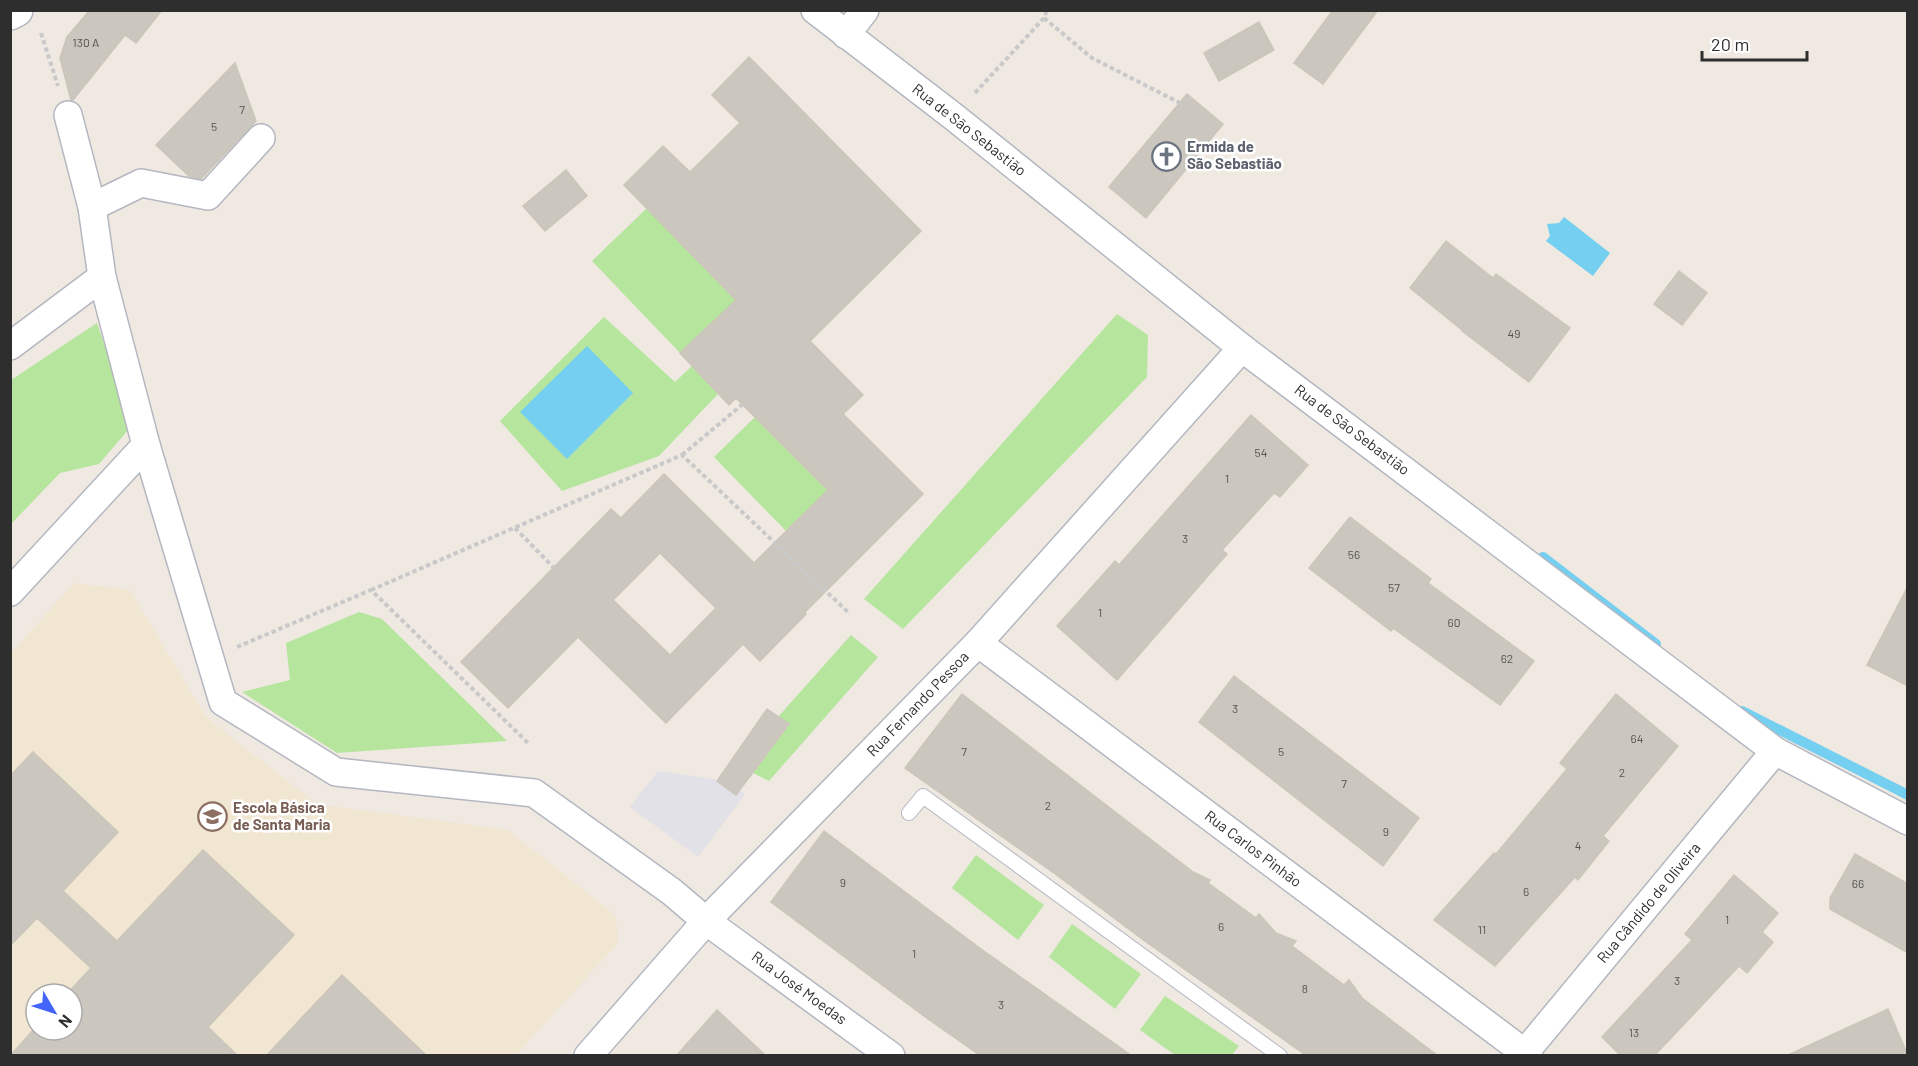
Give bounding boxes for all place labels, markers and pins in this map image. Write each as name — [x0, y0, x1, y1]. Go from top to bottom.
place label: Ermida de São Sebastião — [1187, 137, 1282, 172]
church icon: Ermida de São Sebastião — [1150, 140, 1182, 172]
place label: Escola Básica de Santa Maria — [233, 798, 330, 833]
school or university icon: Escola Básica de Santa Maria — [196, 801, 228, 833]

